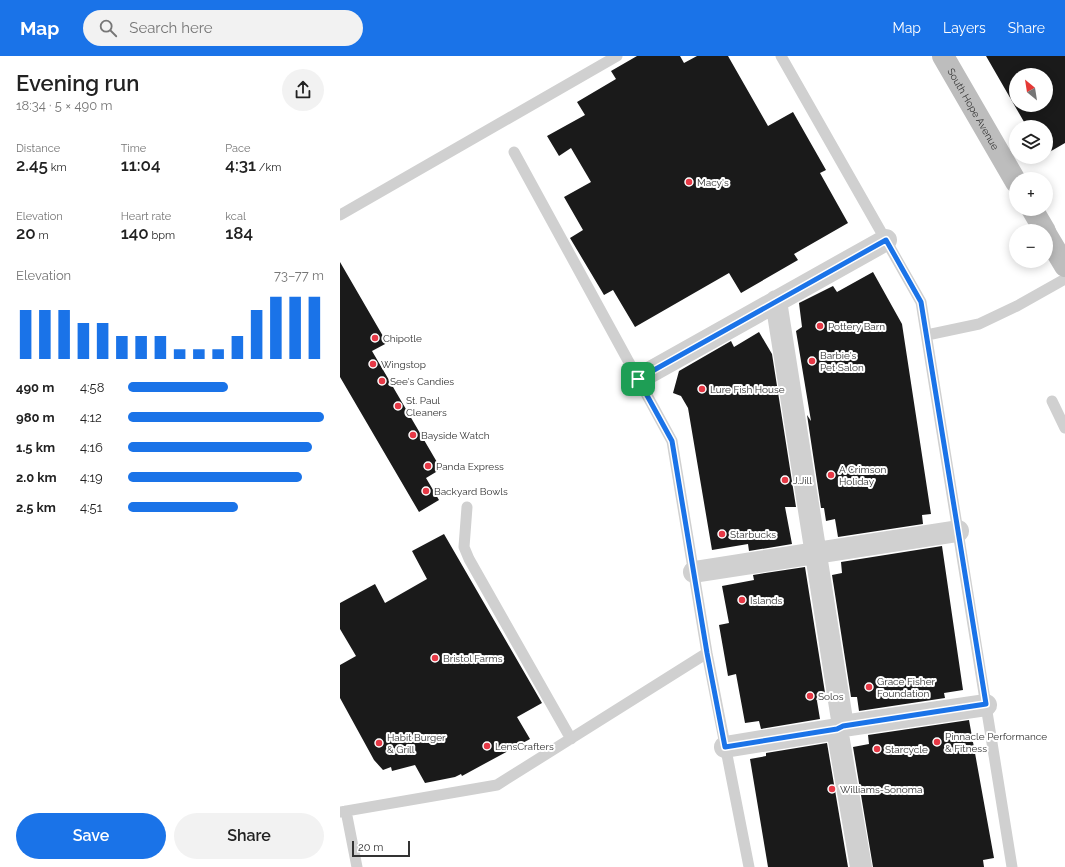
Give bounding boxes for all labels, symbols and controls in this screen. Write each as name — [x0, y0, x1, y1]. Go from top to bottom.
search box — [83, 10, 363, 46]
text: Map — [20, 17, 59, 39]
icon: search — [97, 17, 119, 39]
text: Search here — [129, 19, 213, 37]
text: Map — [893, 20, 921, 36]
text: Layers — [943, 20, 986, 36]
text: Share — [1008, 20, 1045, 36]
street label: South Hope Avenue — [946, 66, 1002, 152]
north arrow — [1009, 68, 1053, 112]
map controls — [1009, 68, 1053, 268]
button: share — [282, 69, 324, 111]
text: Evening run — [16, 70, 139, 96]
text: 18:34 · 5 × 490 m — [16, 98, 112, 113]
button: layers — [1009, 120, 1053, 164]
text: Distance — [16, 142, 60, 155]
text: Time — [121, 142, 146, 155]
text: Pace — [225, 142, 251, 155]
text: 2.45 — [16, 155, 48, 175]
text: 11:04 — [121, 155, 161, 175]
text: 4:31 — [225, 155, 256, 175]
text: km — [48, 161, 67, 174]
text: /km — [256, 161, 281, 174]
button: + — [1009, 172, 1053, 216]
marker: Macy's — [684, 177, 694, 187]
place label: Macy's — [697, 177, 729, 188]
text: Elevation — [16, 210, 63, 223]
text: Heart rate — [121, 210, 171, 223]
text: kcal — [225, 210, 246, 223]
text: 20 — [16, 223, 36, 243]
text: 140 — [121, 223, 149, 243]
text: 184 — [225, 223, 253, 243]
button: − — [1009, 224, 1053, 268]
text: m — [36, 229, 49, 242]
text: bpm — [149, 229, 175, 242]
text: Elevation — [16, 268, 71, 283]
text: 73–77 m — [274, 268, 324, 283]
marker: Pottery Barn — [815, 321, 825, 331]
place label: Pottery Barn — [828, 321, 885, 332]
marker: Chipotle — [370, 333, 380, 343]
place label: Chipotle — [383, 333, 422, 344]
place label: Barbie's Pet Salon — [820, 350, 864, 373]
marker: Barbie's Pet Salon — [807, 356, 817, 366]
marker: Wingstop — [368, 359, 378, 369]
place label: Wingstop — [381, 359, 426, 370]
pin — [621, 362, 655, 396]
icon: arrive — [627, 368, 649, 390]
marker: See's Candies — [377, 376, 387, 386]
place label: See's Candies — [390, 376, 454, 387]
text: 490 m — [16, 380, 54, 395]
text: 4:58 — [80, 380, 104, 395]
marker: Lure Fish House — [697, 384, 707, 394]
place label: Lure Fish House — [710, 384, 785, 395]
place label: St. Paul Cleaners — [406, 395, 447, 418]
marker: St. Paul Cleaners — [393, 401, 403, 411]
text: 980 m — [16, 410, 55, 425]
text: 4:12 — [80, 410, 102, 425]
marker: Bayside Watch — [408, 430, 418, 440]
place label: Bayside Watch — [421, 430, 490, 441]
text: 1.5 km — [16, 440, 55, 455]
text: 4:16 — [80, 440, 103, 455]
marker: Panda Express — [423, 461, 433, 471]
place label: Panda Express — [436, 461, 504, 472]
place label: A Crimson Holiday — [839, 464, 887, 487]
text: 2.0 km — [16, 470, 57, 485]
text: 4:19 — [80, 470, 103, 485]
marker: A Crimson Holiday — [826, 470, 836, 480]
marker: J.Jill — [780, 475, 790, 485]
place label: J.Jill — [793, 475, 812, 486]
marker: Backyard Bowls — [421, 486, 431, 496]
place label: Backyard Bowls — [434, 486, 508, 497]
text: 2.5 km — [16, 500, 56, 515]
text: 4:51 — [80, 500, 102, 515]
marker: Starbucks — [717, 529, 727, 539]
place label: Starbucks — [730, 529, 776, 540]
marker: Islands — [737, 595, 747, 605]
place label: Islands — [750, 595, 782, 606]
marker: Bristol Farms — [430, 653, 440, 663]
place label: Bristol Farms — [443, 653, 503, 664]
place label: Grace Fisher Foundation — [877, 676, 936, 699]
marker: Grace Fisher Foundation — [864, 682, 874, 692]
marker: Solos — [805, 691, 815, 701]
place label: Solos — [818, 691, 844, 702]
place label: Pinnacle Performance & Fitness — [945, 731, 1047, 754]
place label: Habit Burger & Grill — [387, 732, 446, 755]
marker: Pinnacle Performance & Fitness — [932, 737, 942, 747]
marker: Habit Burger & Grill — [374, 738, 384, 748]
marker: LensCrafters — [482, 741, 492, 751]
place label: LensCrafters — [495, 741, 554, 752]
marker: Starcycle — [872, 744, 882, 754]
place label: Starcycle — [885, 744, 928, 755]
marker: Williams-Sonoma — [827, 784, 837, 794]
place label: Williams-Sonoma — [840, 784, 922, 795]
button: Save — [16, 813, 166, 859]
button: Share — [174, 813, 324, 859]
scale bar — [352, 839, 410, 858]
text: 20 m — [358, 841, 383, 854]

